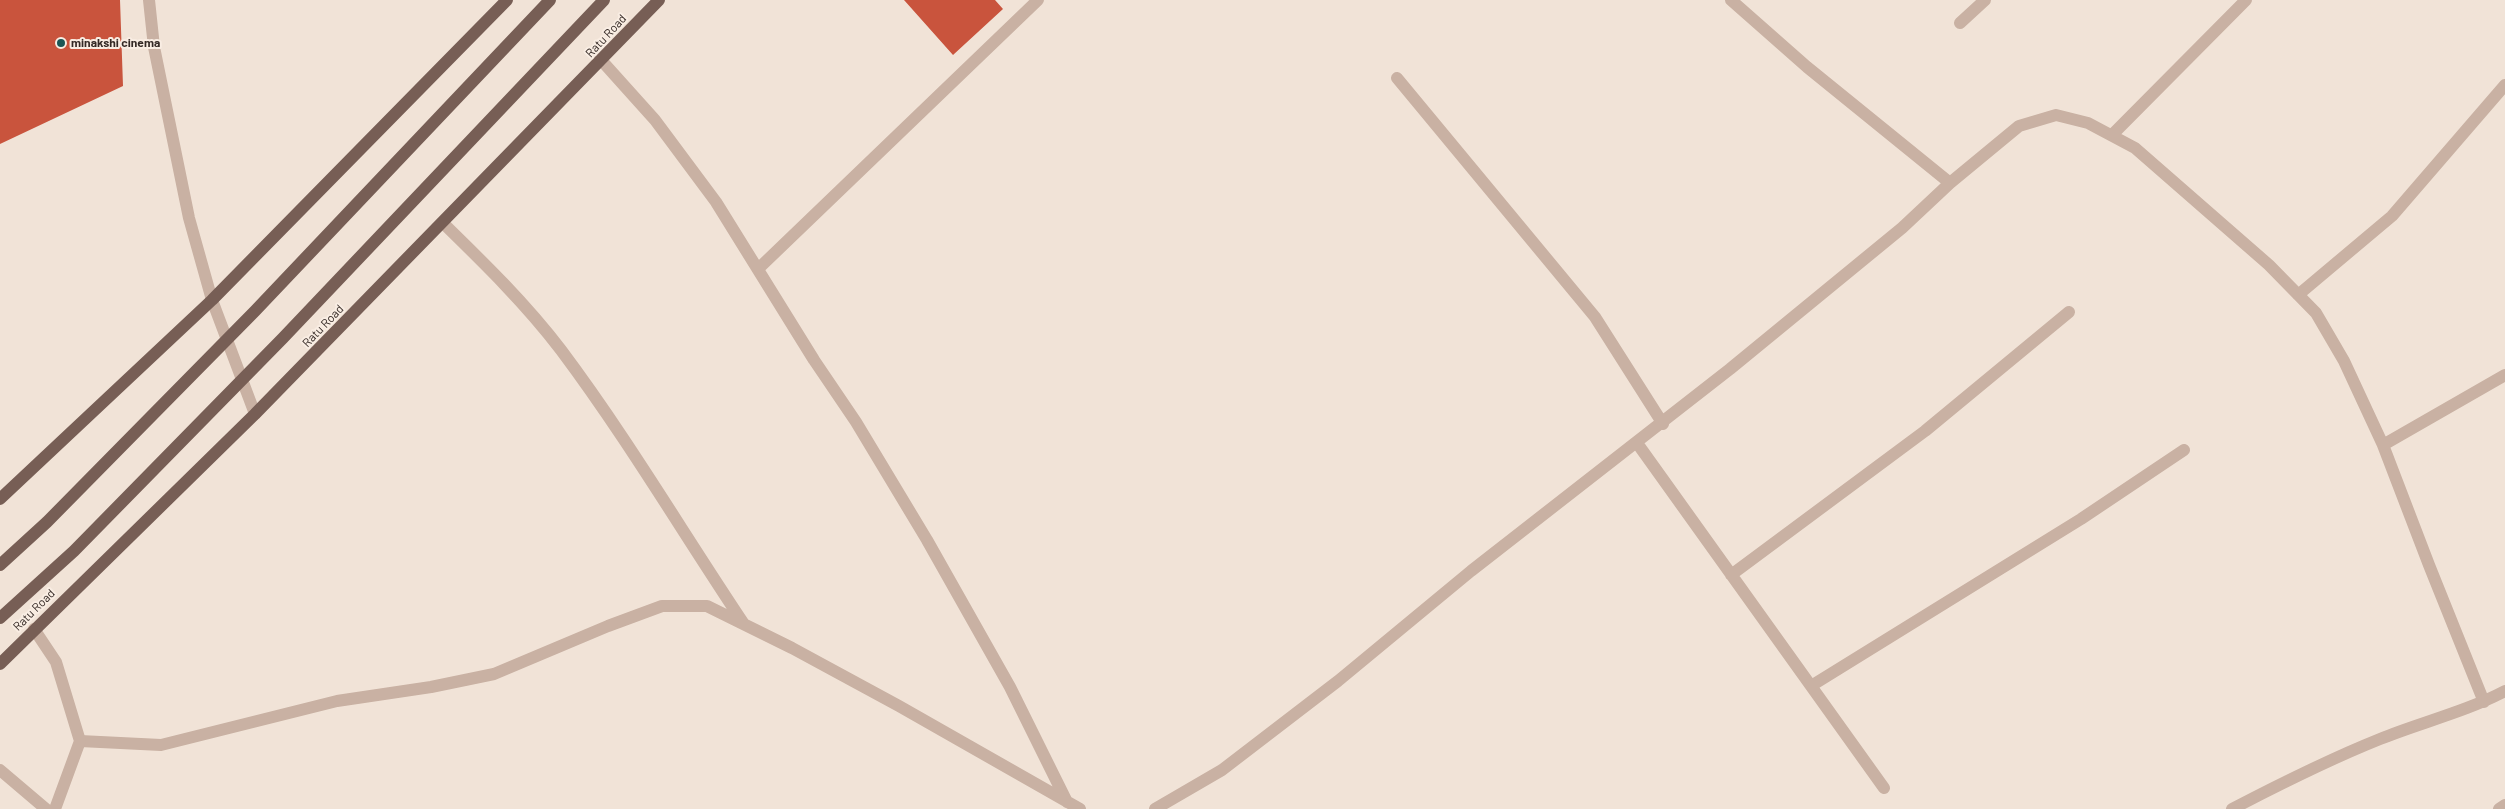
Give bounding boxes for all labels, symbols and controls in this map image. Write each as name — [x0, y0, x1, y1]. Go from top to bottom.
street label: Ratu Road — [583, 12, 629, 60]
place label: minakshi cinema — [71, 36, 160, 50]
marker: minakshi cinema — [55, 37, 67, 49]
street label: Ratu Road — [299, 302, 347, 350]
street label: Ratu Road — [10, 586, 58, 634]

